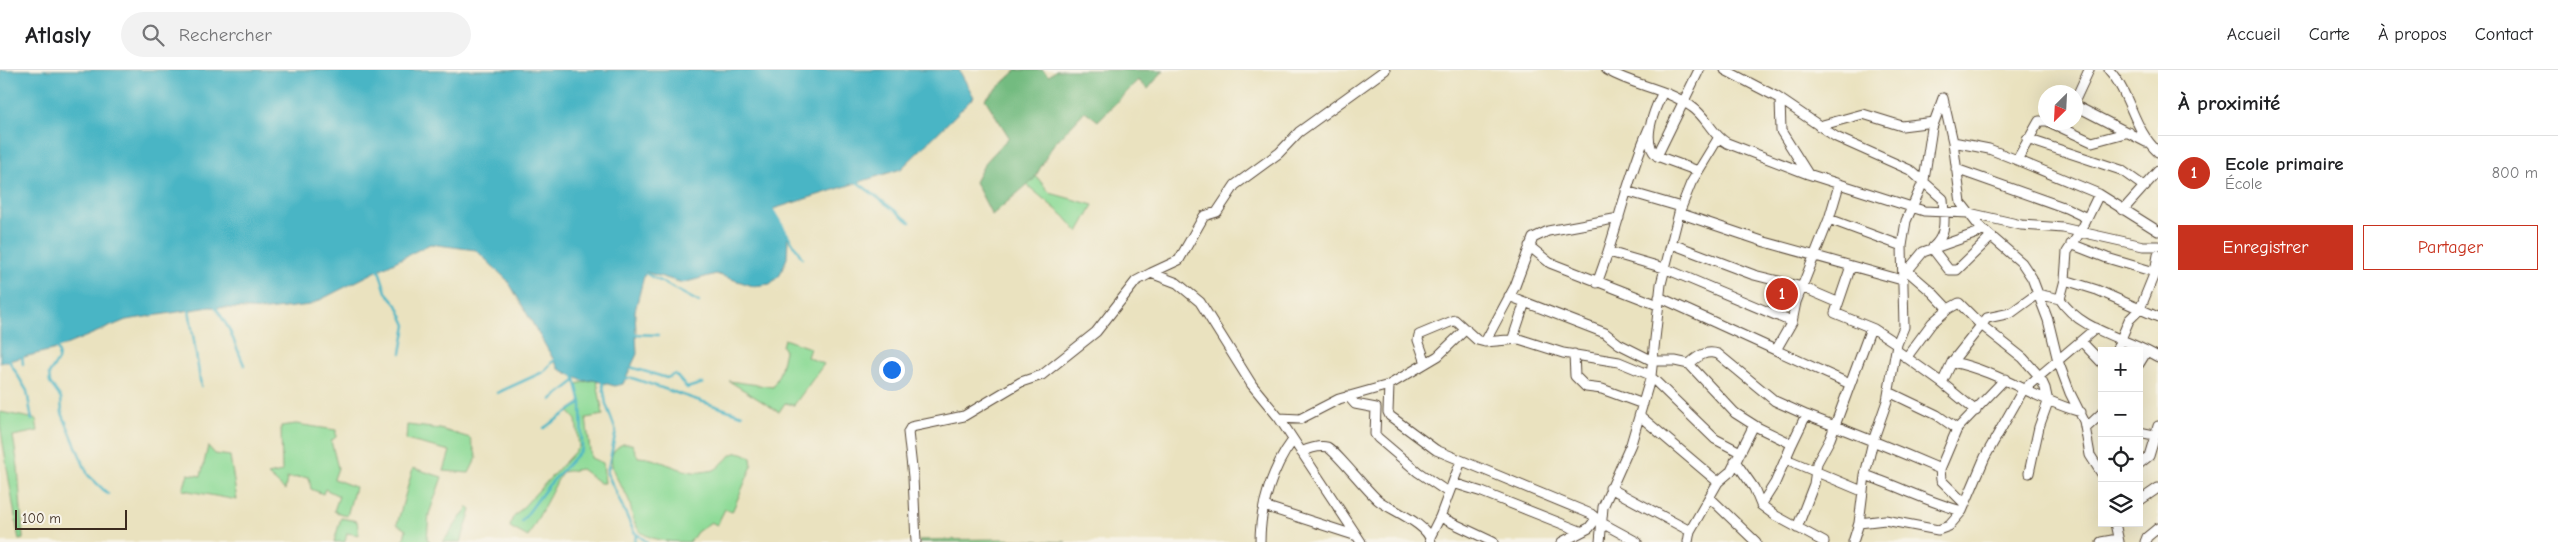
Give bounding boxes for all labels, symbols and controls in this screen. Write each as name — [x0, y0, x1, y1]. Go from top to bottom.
search box — [121, 12, 471, 57]
text: Atlasly — [25, 21, 91, 49]
icon: search — [139, 21, 167, 49]
text: Rechercher — [179, 24, 272, 46]
text: Accueil — [2227, 24, 2281, 45]
text: Carte — [2309, 24, 2350, 45]
text: À propos — [2378, 24, 2447, 45]
text: Contact — [2475, 24, 2533, 45]
north arrow — [2038, 85, 2083, 130]
text: À proximité — [2178, 91, 2280, 115]
text: Ecole primaire — [2225, 153, 2344, 175]
text: 1 — [2191, 164, 2197, 182]
text: 800 m — [2492, 164, 2538, 182]
text: École — [2225, 175, 2262, 193]
button: Enregistrer — [2178, 225, 2353, 270]
button: Partager — [2363, 225, 2538, 270]
pin: 1 — [1766, 275, 1798, 313]
map controls — [2098, 347, 2143, 527]
button: + — [2098, 347, 2143, 392]
your location — [879, 357, 905, 383]
button: − — [2098, 392, 2143, 437]
button: locate — [2098, 437, 2143, 482]
button: layers — [2098, 482, 2143, 527]
scale bar — [15, 507, 128, 530]
text: 100 m — [22, 510, 61, 527]

